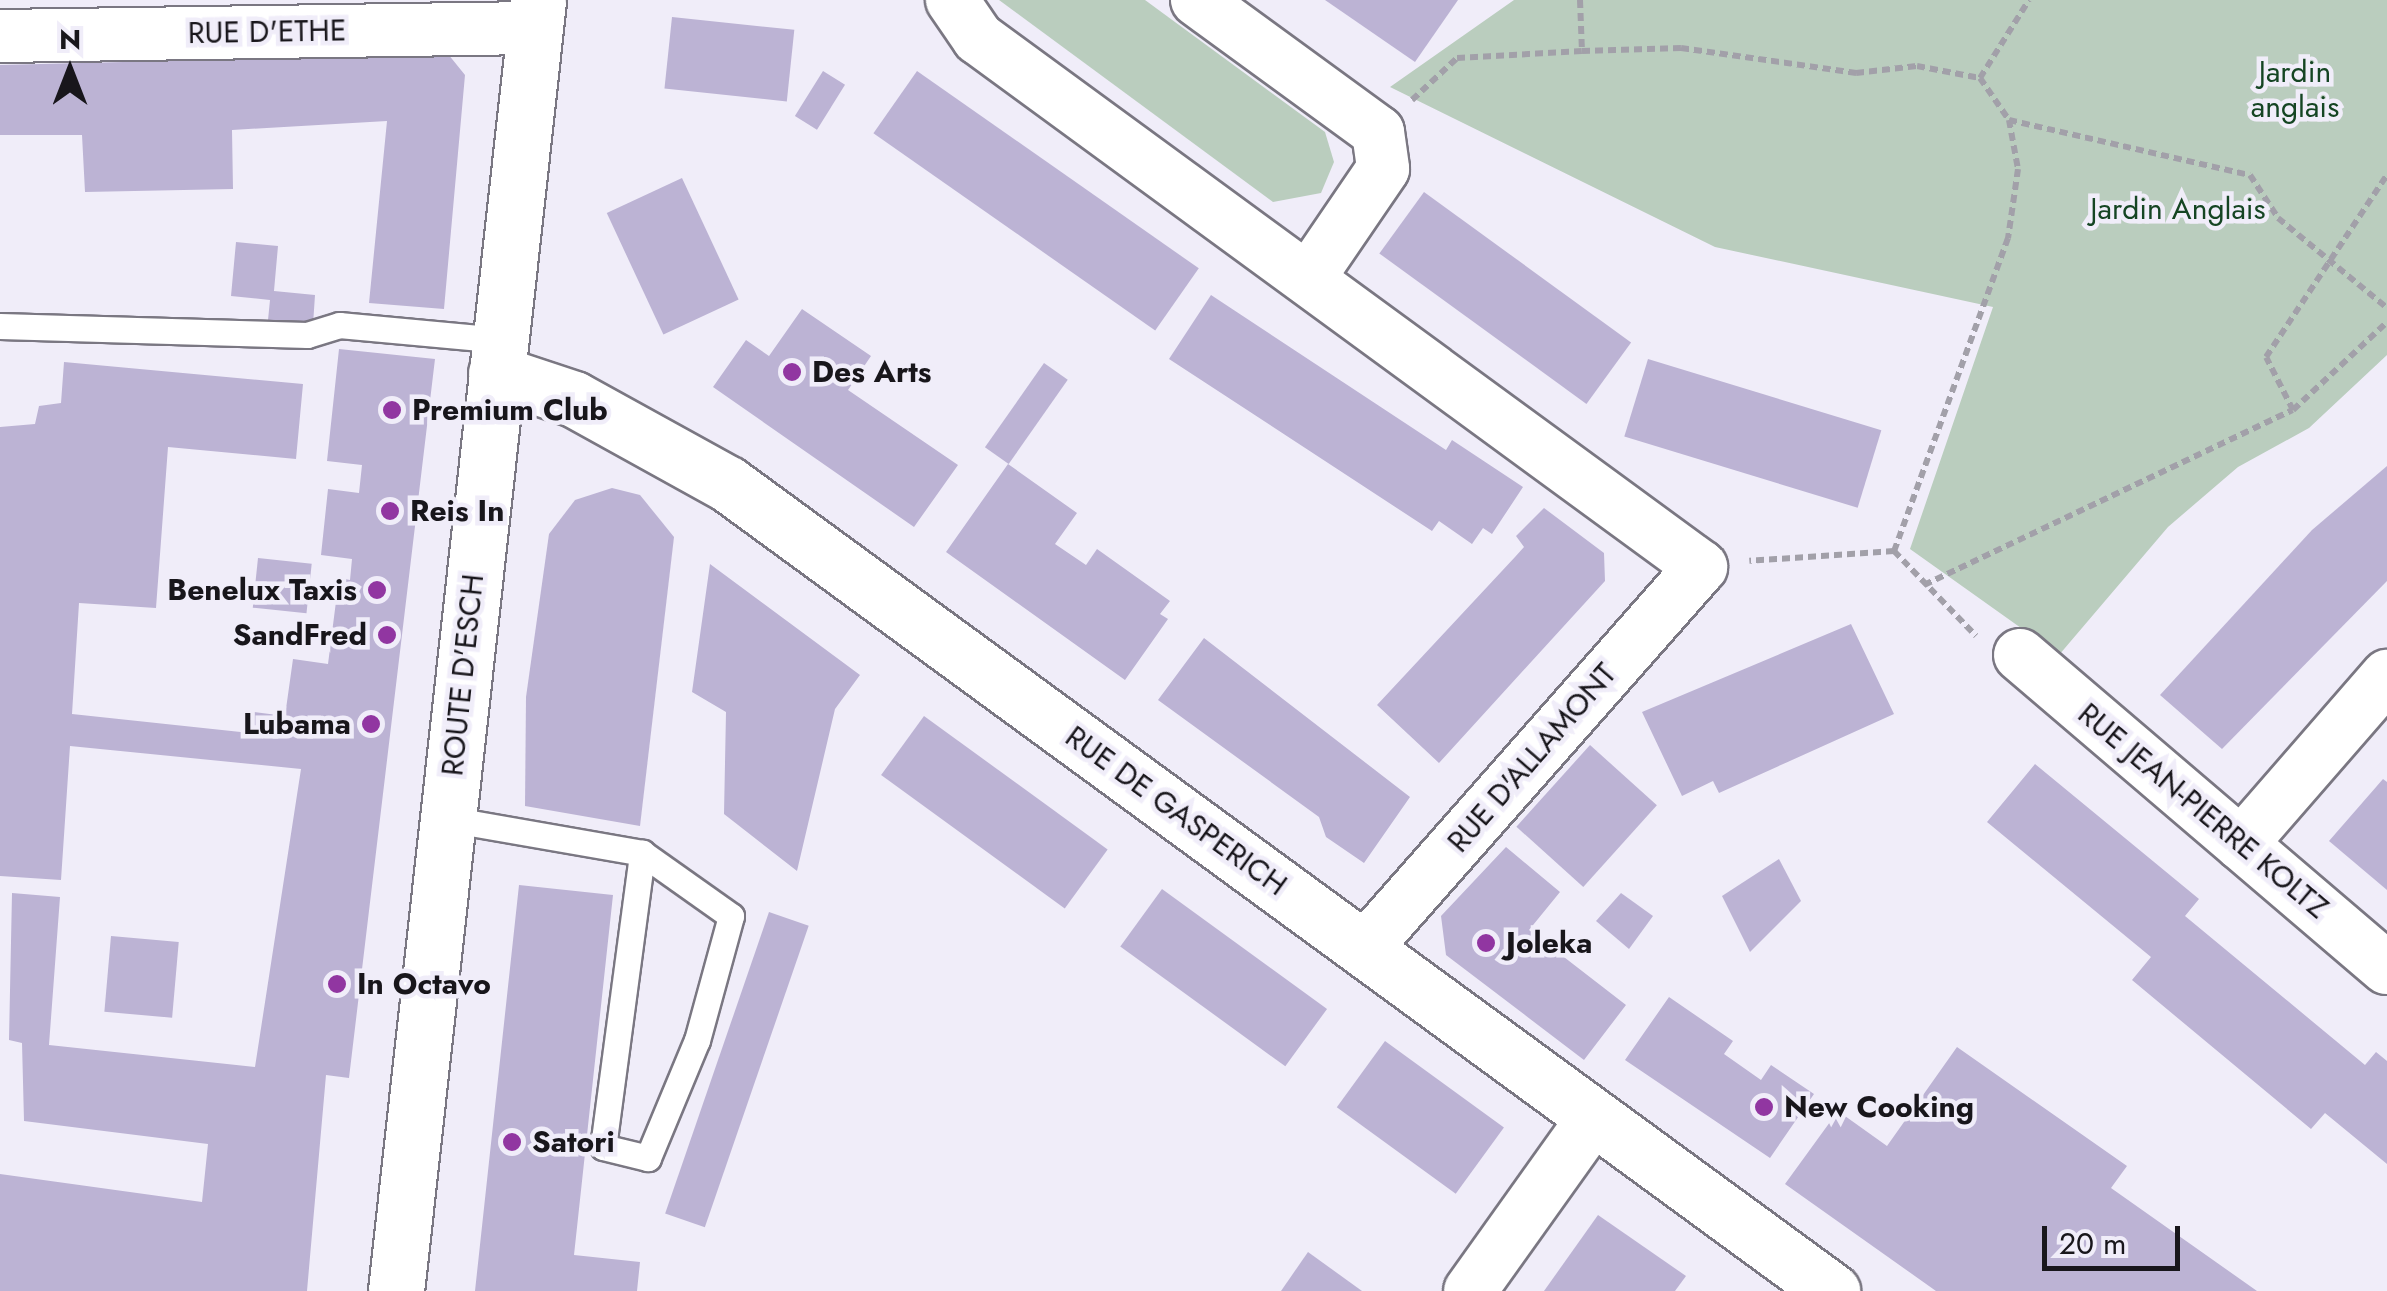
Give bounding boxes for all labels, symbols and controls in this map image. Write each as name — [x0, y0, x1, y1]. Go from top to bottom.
street label: RUE D'ETHE — [187, 13, 347, 51]
text: N — [59, 19, 81, 60]
north arrow — [20, 20, 120, 120]
park label: Jardin anglais — [2251, 54, 2339, 124]
park label: Jardin Anglais — [2090, 191, 2266, 227]
place label: Des Arts — [812, 354, 931, 390]
marker: Des Arts — [781, 361, 803, 383]
place label: Premium Club — [412, 392, 608, 428]
marker: Premium Club — [381, 399, 403, 421]
place label: Reis In — [410, 493, 504, 529]
marker: Reis In — [379, 500, 401, 522]
place label: Benelux Taxis — [167, 572, 357, 608]
street label: ROUTE D'ESCH — [435, 572, 491, 778]
marker: Benelux Taxis — [366, 579, 388, 601]
place label: SandFred — [233, 617, 367, 653]
marker: SandFred — [376, 624, 398, 646]
street label: RUE D'ALLAMONT — [1440, 656, 1624, 860]
street label: RUE JEAN-PIERRE KOLTZ — [2071, 696, 2335, 926]
place label: Lubama — [243, 706, 351, 742]
marker: Lubama — [360, 713, 382, 735]
street label: RUE DE GASPERICH — [1058, 719, 1294, 903]
place label: Joleka — [1506, 925, 1592, 961]
marker: Joleka — [1475, 932, 1497, 954]
place label: In Octavo — [357, 966, 491, 1002]
marker: In Octavo — [326, 973, 348, 995]
place label: New Cooking — [1784, 1089, 1974, 1125]
marker: New Cooking — [1753, 1096, 1775, 1118]
place label: Satori — [532, 1124, 615, 1160]
marker: Satori — [501, 1131, 523, 1153]
scale bar — [2047, 1206, 2184, 1268]
text: 20 m — [2059, 1222, 2126, 1265]

